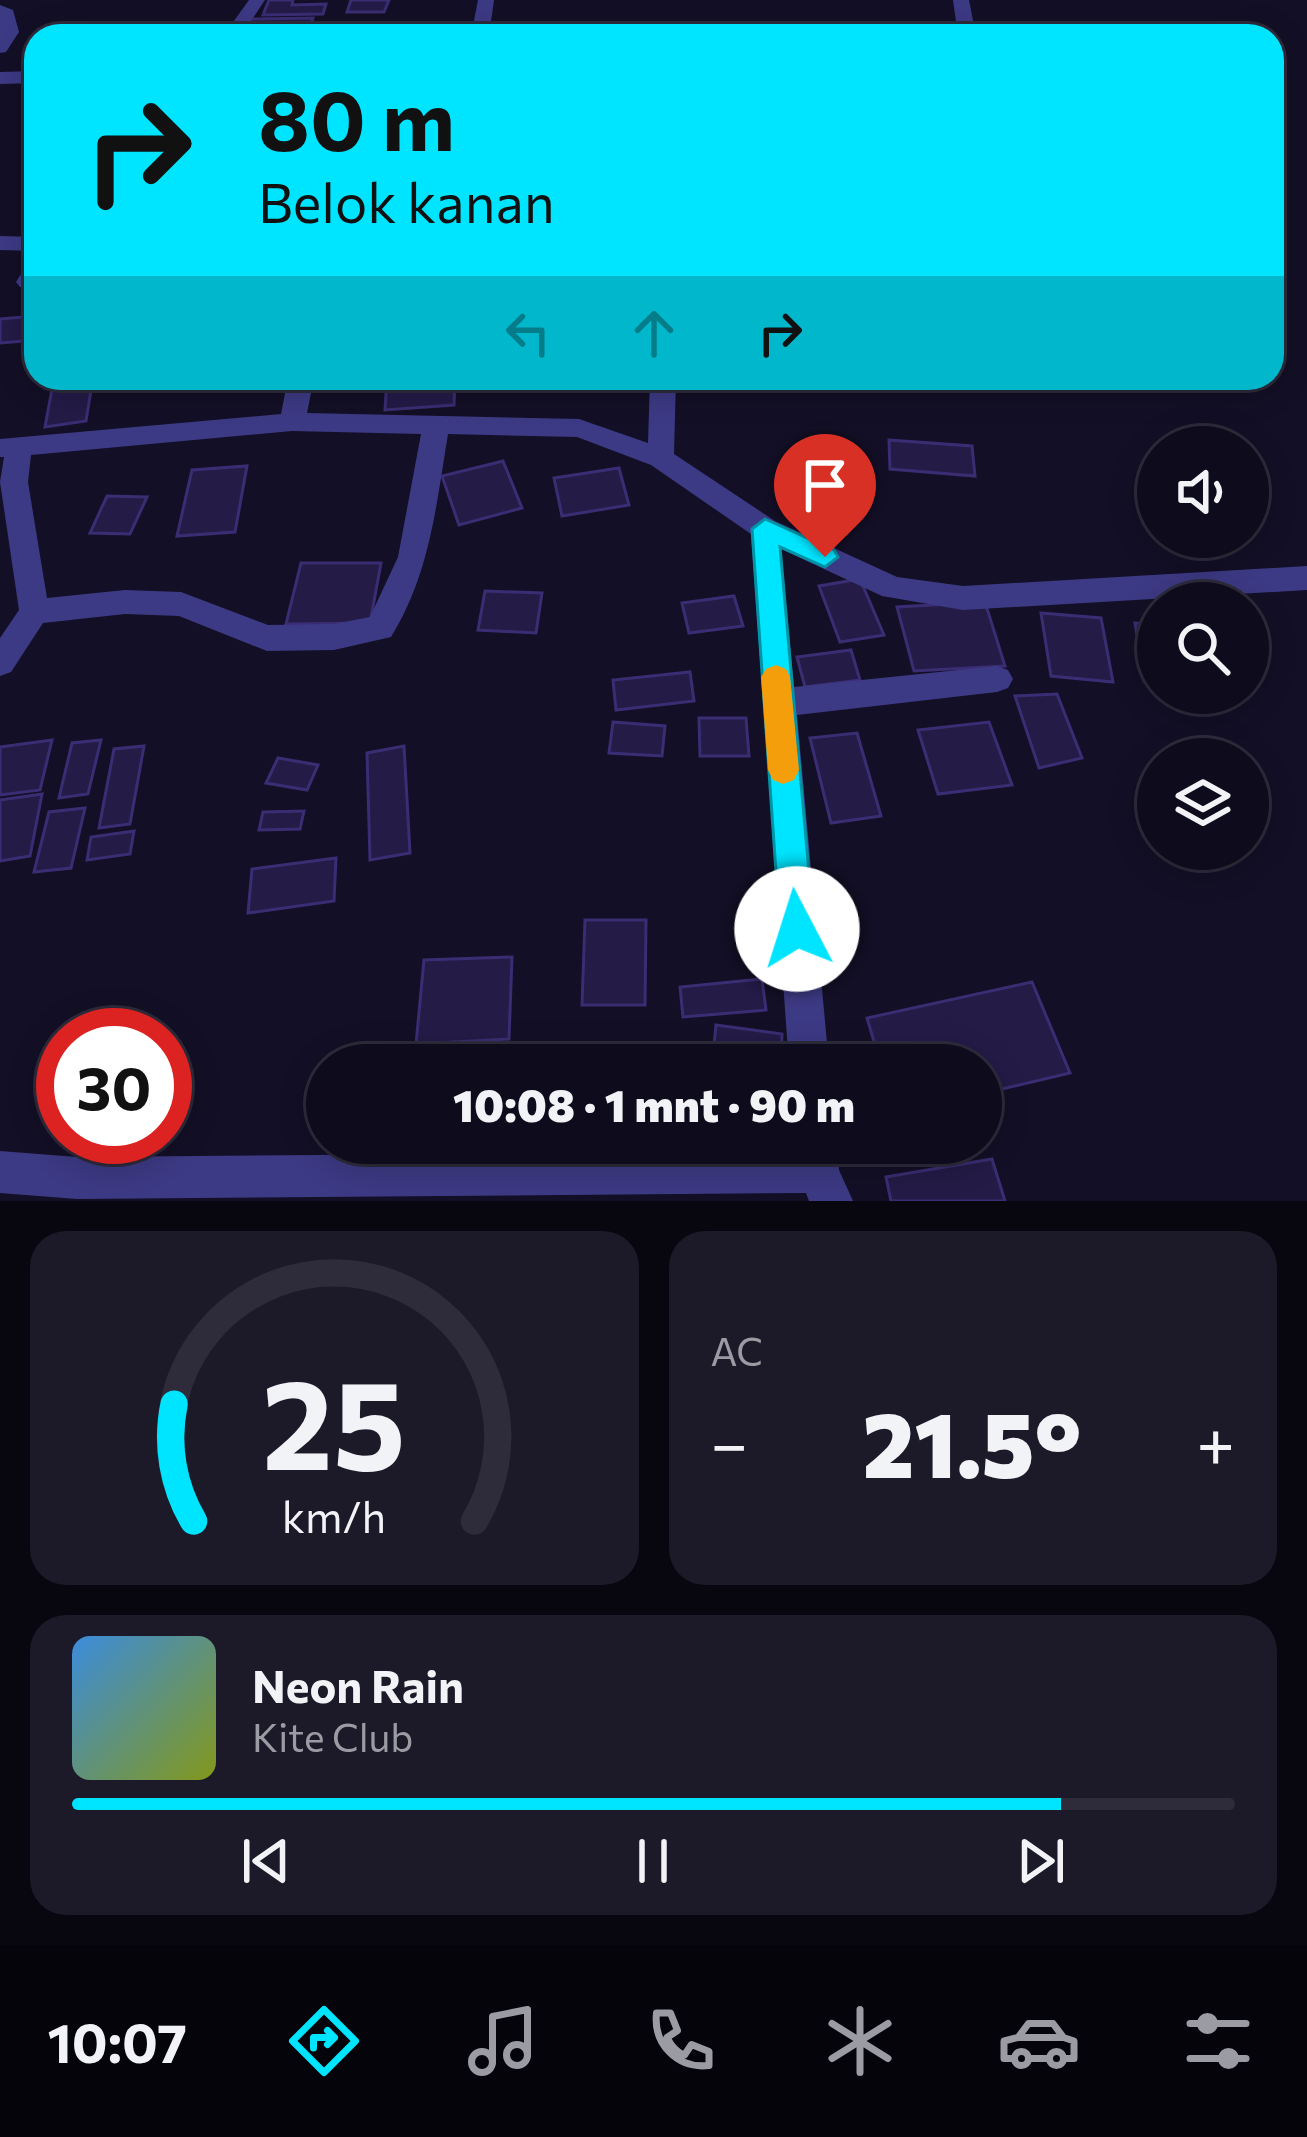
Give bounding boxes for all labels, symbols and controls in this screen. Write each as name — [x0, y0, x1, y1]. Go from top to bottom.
text: 80 m — [258, 66, 455, 168]
icon: right — [60, 72, 216, 228]
text: Belok kanan — [258, 168, 555, 234]
icon: left — [495, 300, 561, 366]
icon: ahead — [621, 300, 687, 366]
icon: right — [747, 300, 813, 366]
map controls — [1137, 426, 1269, 870]
button: sound — [1137, 426, 1269, 558]
pin — [774, 434, 876, 557]
icon: arrive — [792, 452, 858, 518]
button: search — [1137, 582, 1269, 714]
button: layers — [1137, 738, 1269, 870]
position arrow — [734, 866, 860, 992]
speed limit sign: 30 — [36, 1008, 192, 1164]
text: 10:08 · 1 mnt · 90 m — [453, 1076, 855, 1131]
text: AC — [711, 1326, 763, 1374]
text: 25 — [262, 1343, 406, 1496]
text: 21.5° — [862, 1386, 1082, 1497]
text: − — [711, 1401, 748, 1482]
text: + — [1196, 1401, 1235, 1482]
text: km/h — [282, 1489, 386, 1542]
text: Neon Rain — [252, 1657, 464, 1712]
text: Kite Club — [252, 1712, 413, 1760]
icon: previous — [233, 1828, 299, 1894]
icon: pause — [620, 1828, 686, 1894]
icon: next — [1008, 1828, 1074, 1894]
icon: directions — [282, 1999, 366, 2083]
icon: music — [461, 1999, 545, 2083]
icon: phone — [639, 1999, 723, 2083]
icon: climate — [818, 1999, 902, 2083]
icon: car — [997, 1999, 1081, 2083]
icon: filters — [1176, 1999, 1260, 2083]
text: 10:07 — [47, 2008, 187, 2074]

